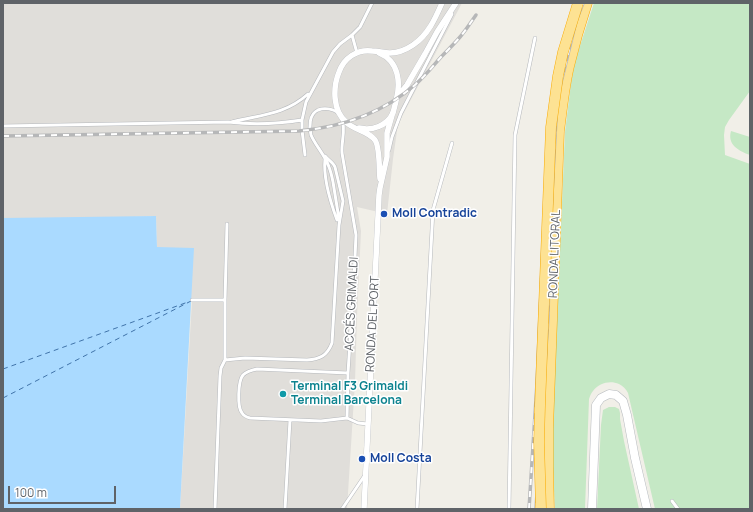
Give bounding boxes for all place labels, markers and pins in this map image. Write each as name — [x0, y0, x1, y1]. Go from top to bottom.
place label: Moll Contradic — [392, 207, 477, 221]
marker: Moll Contradic — [379, 209, 389, 219]
place label: Terminal F3 Grimaldi Terminal Barcelona — [291, 380, 408, 408]
marker: Terminal F3 Grimaldi Terminal Barcelona — [278, 389, 288, 399]
place label: Moll Costa — [370, 452, 432, 466]
marker: Moll Costa — [357, 454, 367, 464]

